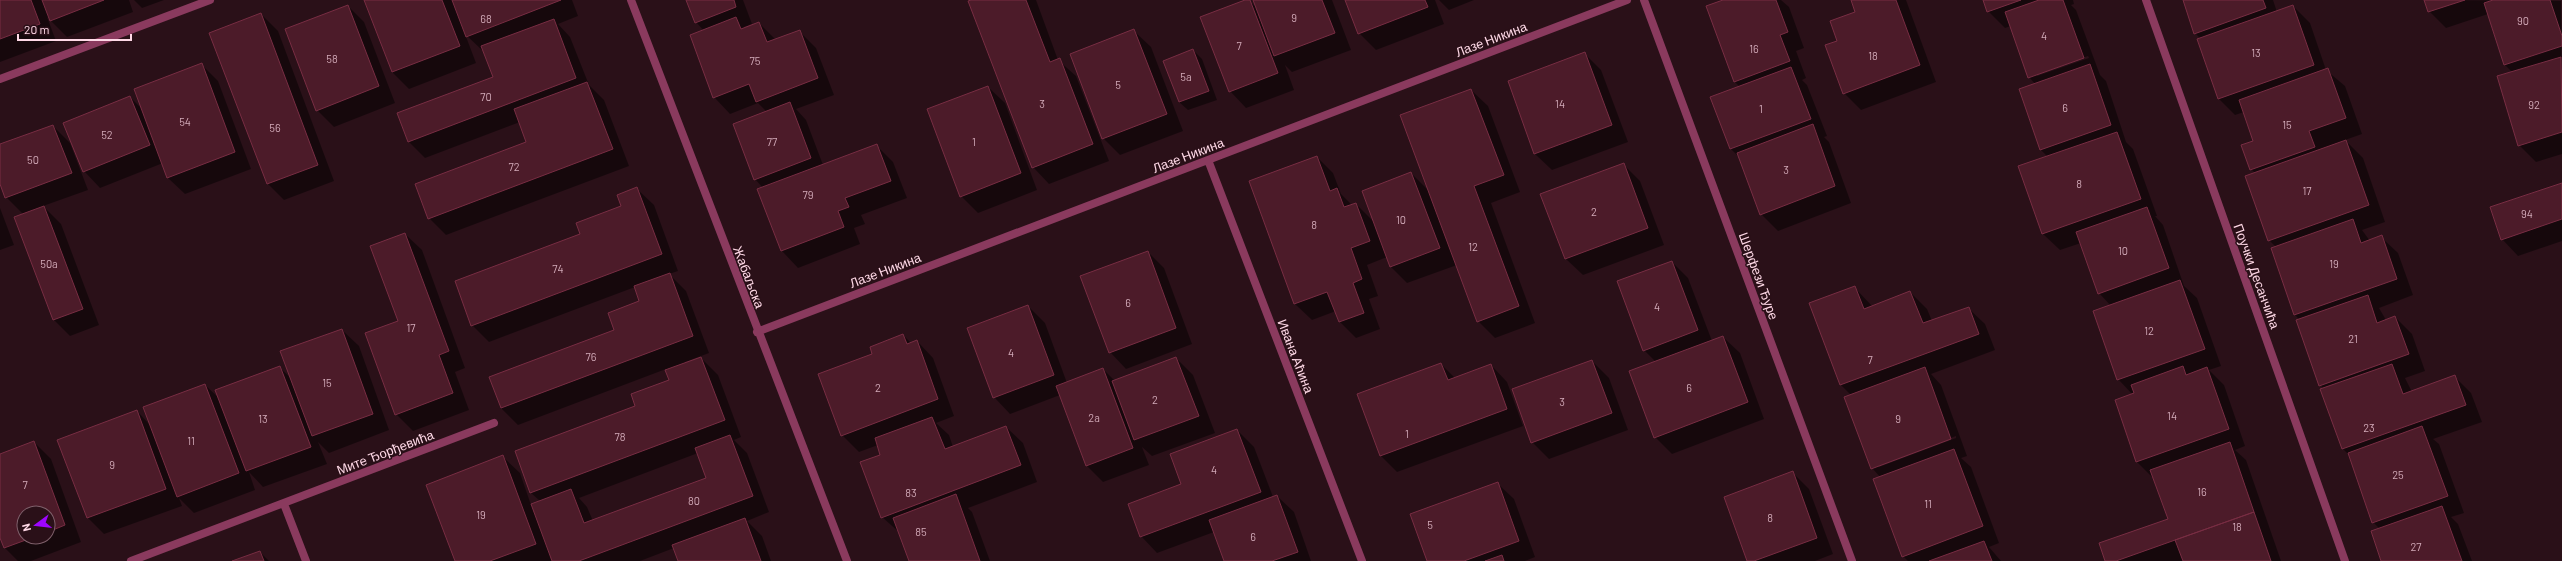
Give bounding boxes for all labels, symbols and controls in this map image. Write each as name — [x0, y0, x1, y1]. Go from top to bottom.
house number: 9 — [1291, 11, 1297, 24]
house number: 68 — [480, 12, 492, 25]
house number: 90 — [2517, 14, 2529, 27]
scale bar — [18, 16, 131, 42]
street label: Лазе Никина — [1453, 18, 1530, 60]
text: 20 m — [24, 22, 50, 36]
house number: 4 — [2041, 29, 2047, 42]
house number: 7 — [1236, 39, 1242, 52]
house number: 16 — [1749, 42, 1759, 55]
house number: 13 — [2251, 46, 2261, 59]
house number: 18 — [1868, 49, 1878, 62]
house number: 58 — [326, 52, 338, 65]
house number: 75 — [750, 54, 761, 67]
house number: 5a — [1180, 70, 1192, 83]
house number: 5 — [1115, 78, 1121, 91]
house number: 70 — [480, 90, 492, 103]
house number: 3 — [1039, 97, 1045, 110]
house number: 14 — [1555, 97, 1565, 110]
house number: 92 — [2528, 98, 2540, 111]
house number: 6 — [2062, 101, 2068, 114]
house number: 1 — [1759, 102, 1763, 115]
house number: 54 — [179, 115, 191, 128]
house number: 15 — [2282, 118, 2292, 131]
house number: 56 — [269, 121, 281, 134]
house number: 52 — [101, 128, 113, 141]
street label: Лазе Никина — [1150, 134, 1227, 176]
house number: 77 — [767, 135, 777, 148]
house number: 1 — [972, 135, 976, 148]
house number: 50 — [27, 153, 39, 166]
house number: 72 — [508, 160, 520, 173]
house number: 3 — [1783, 163, 1789, 176]
house number: 8 — [2076, 177, 2082, 190]
house number: 17 — [2302, 184, 2312, 197]
house number: 79 — [803, 188, 814, 201]
house number: 2 — [1591, 205, 1597, 218]
house number: 94 — [2521, 207, 2533, 220]
house number: 10 — [1396, 213, 1406, 226]
house number: 8 — [1311, 218, 1317, 231]
street label: Поучки Десанчића — [2231, 221, 2284, 331]
street label: Шерфези Ђуре — [1736, 230, 1782, 322]
house number: 12 — [1468, 240, 1478, 253]
street label: Жабаљска — [730, 244, 768, 311]
house number: 10 — [2118, 244, 2128, 257]
street label: Лазе Никина — [847, 249, 924, 291]
house number: 50a — [40, 257, 58, 270]
house number: 19 — [2329, 257, 2339, 270]
house number: 74 — [552, 262, 564, 275]
house number: 6 — [1125, 296, 1131, 309]
house number: 4 — [1654, 300, 1660, 313]
street label: Ивана Аћина — [1275, 317, 1318, 396]
house number: 17 — [406, 321, 416, 334]
house number: 12 — [2144, 324, 2154, 337]
house number: 21 — [2348, 332, 2358, 345]
house number: 4 — [1008, 346, 1014, 359]
house number: 76 — [586, 350, 597, 363]
house number: 7 — [1867, 353, 1873, 366]
house number: 15 — [322, 376, 332, 389]
house number: 2 — [875, 381, 881, 394]
house number: 6 — [1686, 381, 1692, 394]
house number: 2 — [1152, 393, 1158, 406]
house number: 3 — [1559, 395, 1565, 408]
house number: 14 — [2167, 409, 2177, 422]
house number: 2a — [1088, 411, 1100, 424]
house number: 13 — [258, 412, 268, 425]
house number: 9 — [1895, 412, 1901, 425]
house number: 23 — [2363, 421, 2375, 434]
street label: Мите Ђорђевића — [334, 426, 436, 478]
house number: 1 — [1405, 427, 1409, 440]
house number: 78 — [615, 430, 626, 443]
house number: 11 — [187, 434, 195, 447]
house number: 9 — [109, 458, 115, 471]
house number: 4 — [1211, 463, 1217, 476]
house number: 25 — [2392, 468, 2404, 481]
house number: 7 — [22, 478, 28, 491]
house number: 16 — [2197, 485, 2207, 498]
house number: 83 — [905, 486, 917, 499]
house number: 80 — [688, 494, 700, 507]
house number: 11 — [1924, 497, 1932, 510]
north arrow — [16, 505, 56, 545]
house number: 19 — [476, 508, 486, 521]
house number: 8 — [1767, 511, 1773, 524]
house number: 5 — [1427, 518, 1433, 531]
house number: 18 — [2232, 520, 2242, 533]
text: N — [19, 522, 33, 533]
house number: 85 — [915, 525, 927, 538]
house number: 6 — [1250, 530, 1256, 543]
house number: 27 — [2410, 540, 2422, 553]

